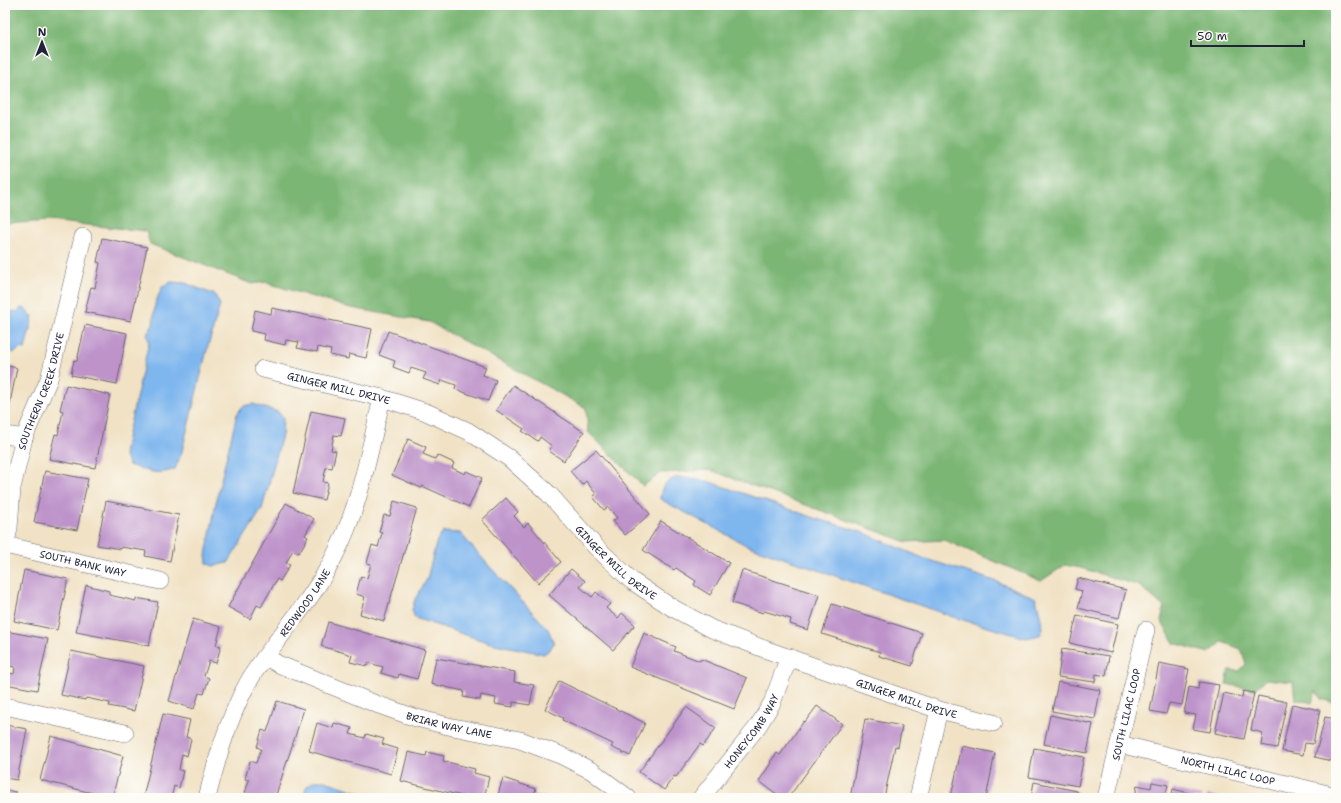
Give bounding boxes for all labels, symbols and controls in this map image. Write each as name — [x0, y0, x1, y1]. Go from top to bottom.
north arrow — [22, 22, 62, 62]
scale bar — [1191, 22, 1304, 48]
text: N — [38, 25, 47, 40]
text: 50 m — [1197, 28, 1227, 44]
street label: SOUTHERN CREEK DRIVE — [15, 331, 66, 451]
street label: GINGER MILL DRIVE — [286, 369, 392, 407]
street label: GINGER MILL DRIVE — [573, 522, 660, 602]
street label: SOUTH BANK WAY — [38, 547, 127, 579]
street label: REDWOOD LANE — [276, 566, 333, 639]
street label: SOUTH LILAC LOOP — [1109, 667, 1143, 762]
street label: GINGER MILL DRIVE — [854, 675, 958, 721]
street label: HONEYCOMB WAY — [721, 692, 781, 771]
street label: BRIAR WAY LANE — [404, 709, 493, 741]
street label: NORTH LILAC LOOP — [1180, 753, 1276, 788]

